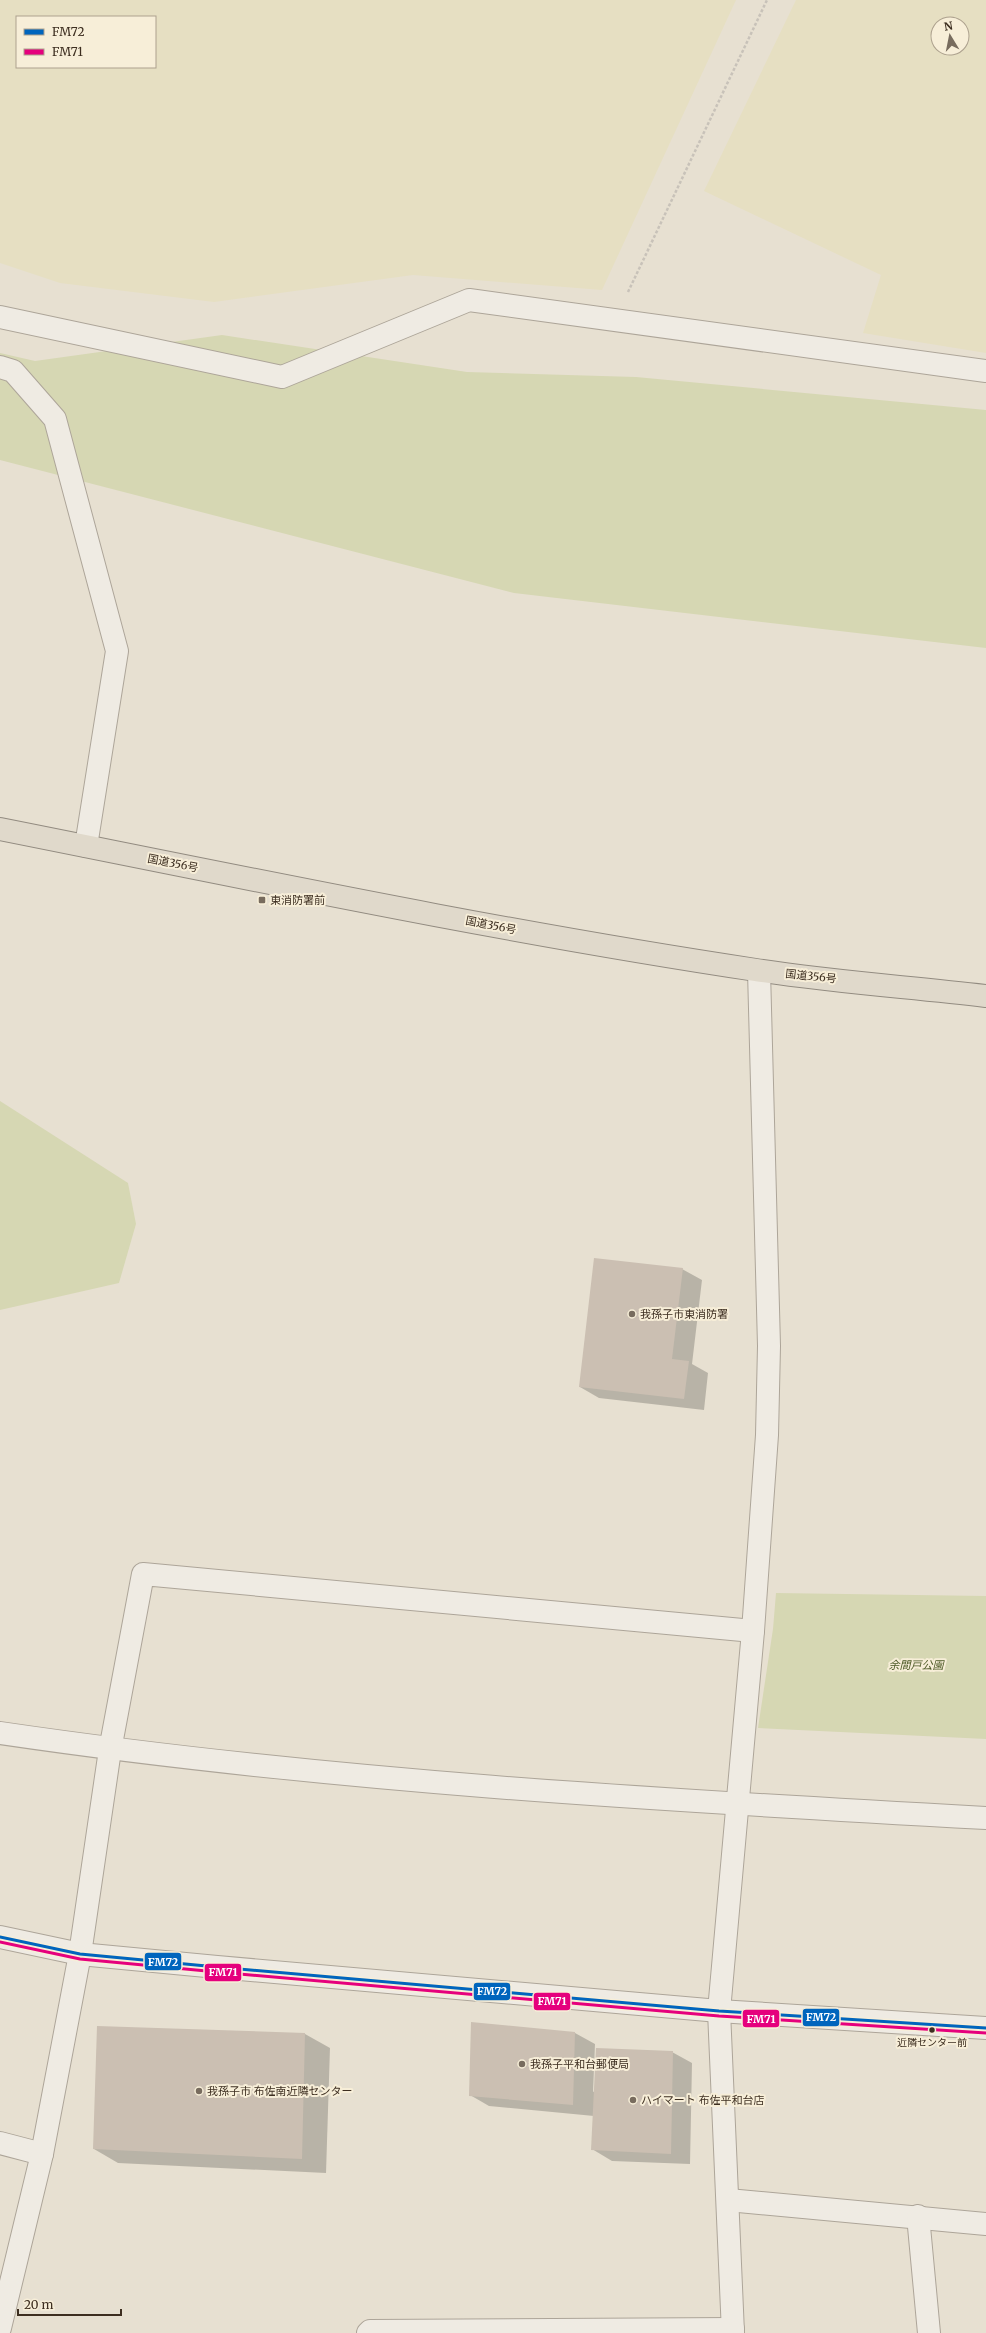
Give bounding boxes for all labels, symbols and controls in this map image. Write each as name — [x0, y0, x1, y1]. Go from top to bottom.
legend — [16, 16, 156, 68]
north arrow — [930, 16, 970, 56]
text: N — [943, 18, 954, 34]
text: FM72 — [52, 24, 85, 39]
text: FM71 — [52, 44, 83, 59]
street label: 国道356号 — [146, 851, 200, 875]
place label: 東消防署前 — [270, 893, 325, 907]
marker: 東消防署前 — [257, 895, 267, 905]
street label: 国道356号 — [464, 913, 518, 937]
street label: 国道356号 — [785, 966, 837, 986]
place label: 我孫子市東消防署 — [640, 1307, 728, 1321]
marker: 我孫子市東消防署 — [627, 1309, 637, 1319]
park label: 余間戸公園 — [889, 1658, 945, 1672]
line badge: FM72 — [144, 1952, 182, 1971]
text: FM72 — [148, 1955, 179, 1969]
line badge: FM71 — [204, 1963, 242, 1982]
text: FM71 — [208, 1965, 238, 1979]
line badge: FM72 — [473, 1982, 511, 2001]
text: FM72 — [477, 1984, 508, 1998]
line badge: FM71 — [533, 1992, 571, 2011]
text: FM71 — [537, 1994, 567, 2008]
line badge: FM72 — [802, 2008, 840, 2027]
line badge: FM71 — [742, 2009, 780, 2028]
text: FM72 — [806, 2010, 837, 2024]
text: FM71 — [746, 2012, 776, 2026]
marker: 近隣センター前 — [927, 2025, 937, 2035]
place label: 近隣センター前 — [897, 2036, 967, 2049]
place label: 我孫子平和台郵便局 — [530, 2057, 629, 2071]
marker: 我孫子平和台郵便局 — [517, 2059, 527, 2069]
place label: 我孫子市 布佐南近隣センター — [207, 2084, 353, 2098]
marker: 我孫子市 布佐南近隣センター — [194, 2086, 204, 2096]
place label: ハイマート 布佐平和台店 — [641, 2093, 764, 2107]
marker: ハイマート 布佐平和台店 — [628, 2095, 638, 2105]
scale bar — [18, 2291, 121, 2317]
text: 20 m — [24, 2297, 53, 2312]

